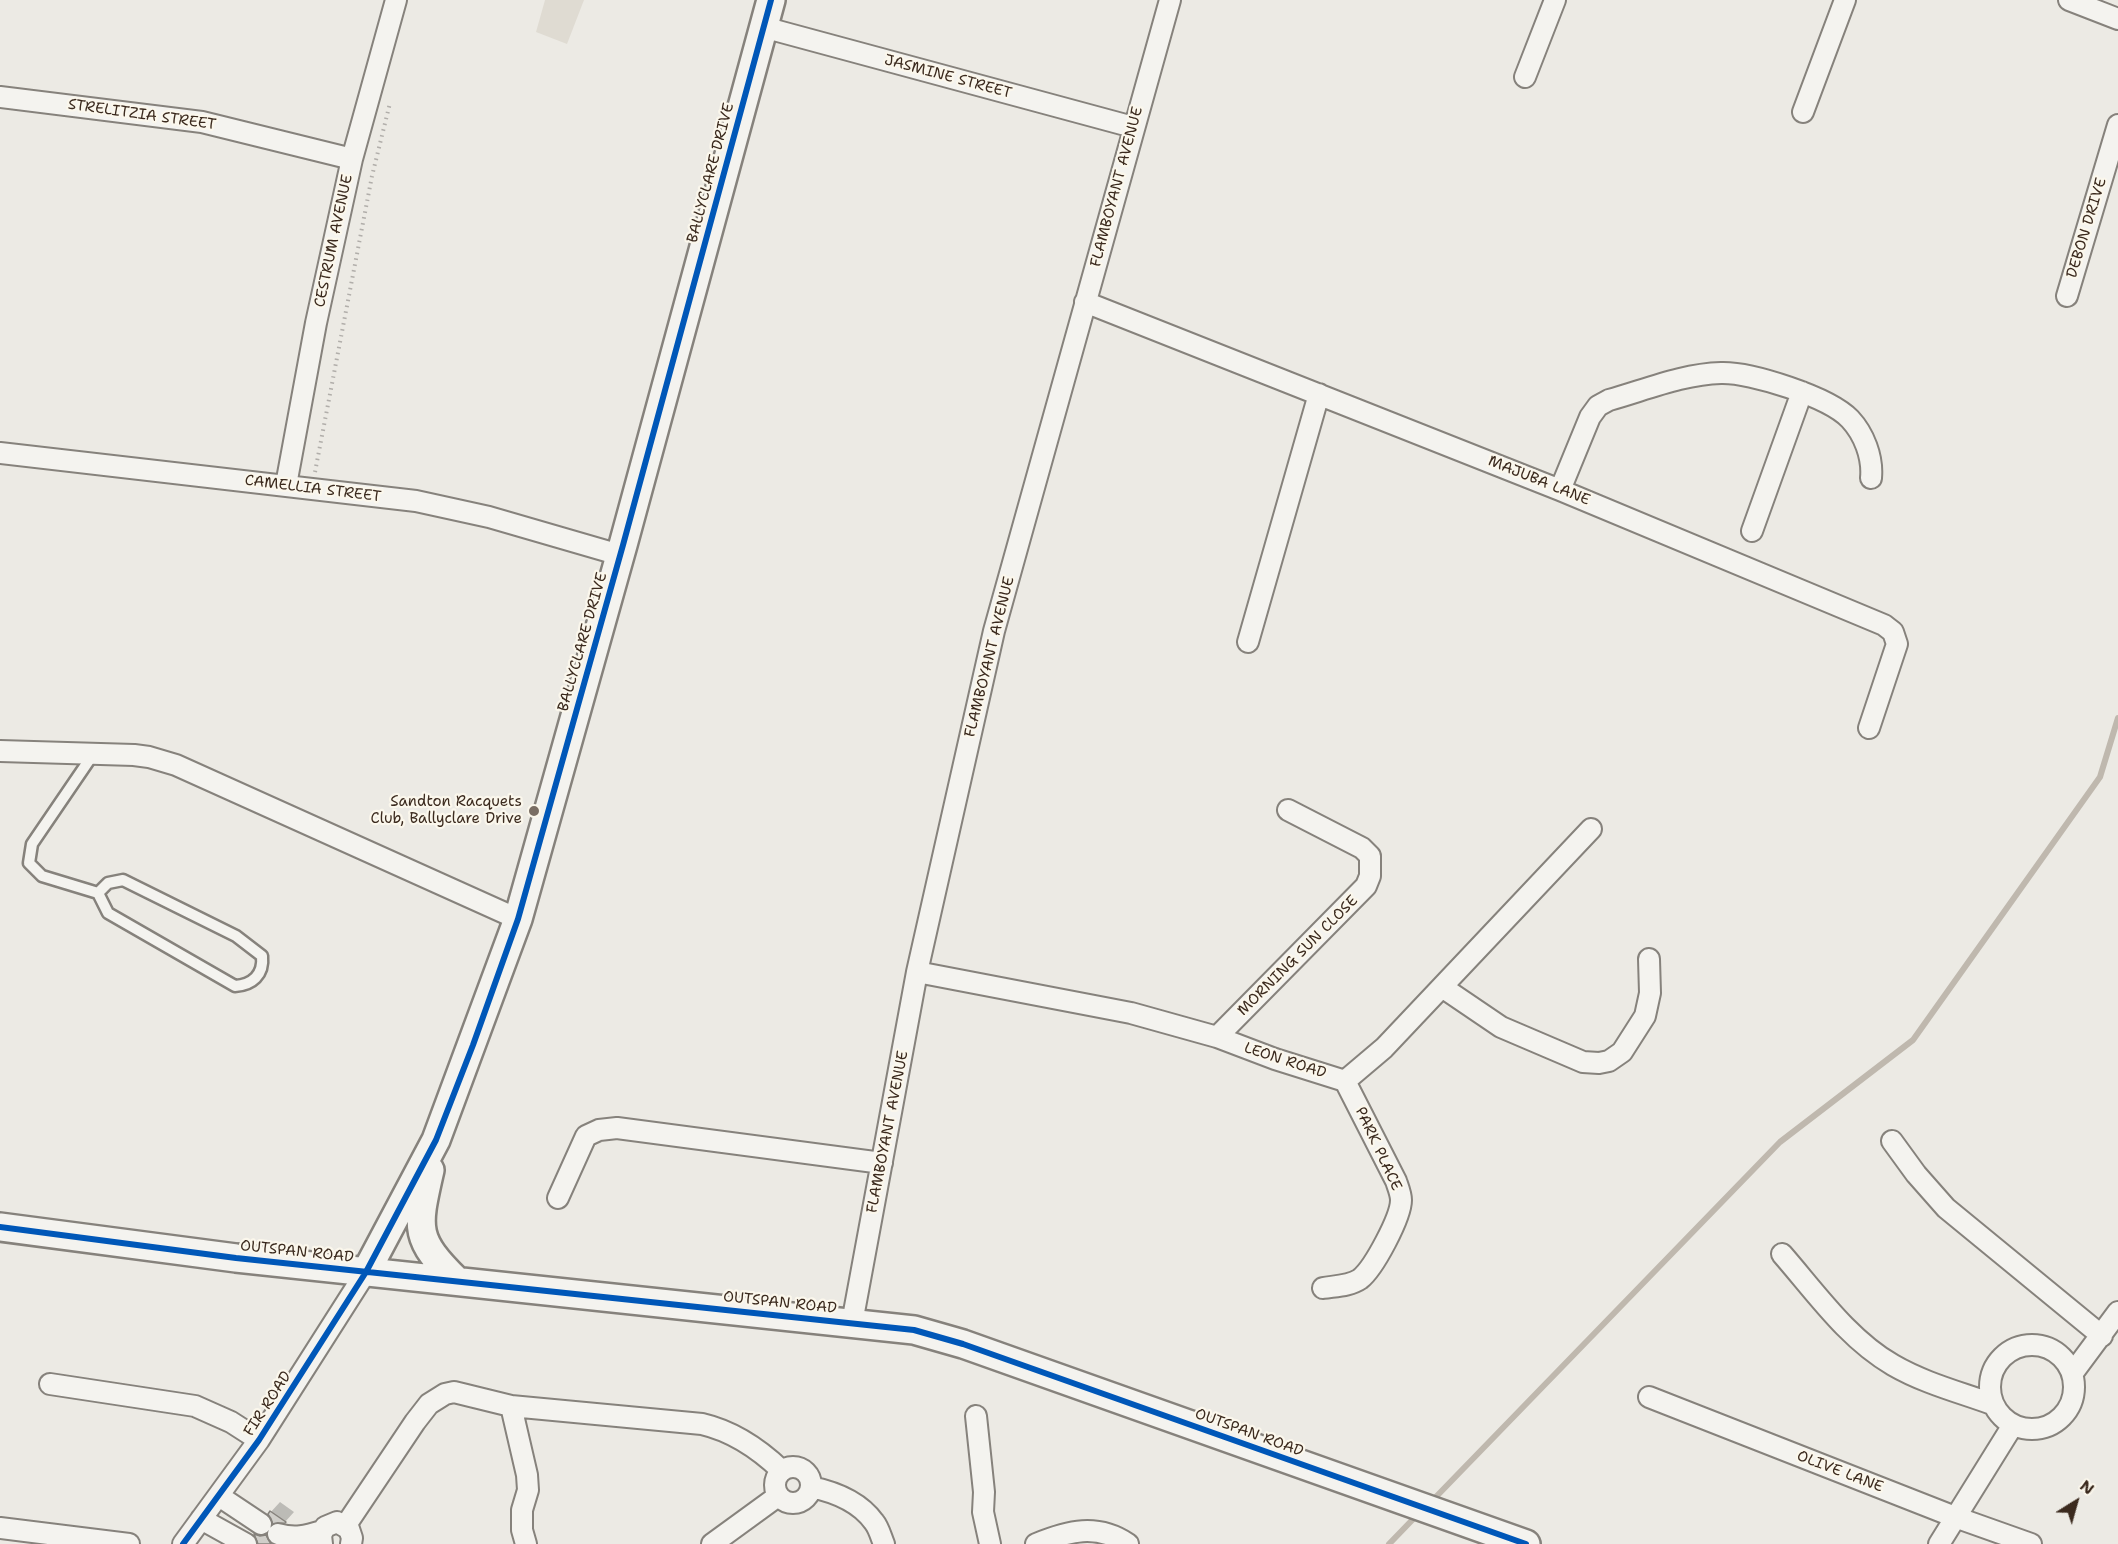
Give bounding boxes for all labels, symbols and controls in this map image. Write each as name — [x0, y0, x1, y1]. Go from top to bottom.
street label: JASMINE STREET — [882, 51, 1014, 103]
street label: STRELITZIA STREET — [67, 96, 217, 134]
street label: BALLYCLARE DRIVE — [684, 101, 738, 245]
street label: FLAMBOYANT AVENUE — [1087, 105, 1147, 269]
street label: CESTRUM AVENUE — [311, 173, 357, 309]
street label: DEBON DRIVE — [2063, 176, 2111, 280]
street label: MAJUBA LANE — [1485, 452, 1593, 510]
street label: CAMELLIA STREET — [244, 472, 382, 506]
street label: BALLYCLARE DRIVE — [555, 570, 611, 714]
street label: FLAMBOYANT AVENUE — [961, 575, 1019, 739]
place label: Sandton Racquets Club, Ballyclare Drive — [371, 793, 522, 828]
marker: Sandton Racquets Club, Ballyclare Drive — [527, 804, 541, 818]
street label: MORNING SUN CLOSE — [1234, 892, 1362, 1020]
street label: LEON ROAD — [1242, 1039, 1328, 1083]
street label: FLAMBOYANT AVENUE — [863, 1049, 913, 1215]
street label: PARK PLACE — [1351, 1104, 1405, 1194]
street label: OUTSPAN ROAD — [239, 1237, 355, 1267]
street label: OUTSPAN ROAD — [722, 1288, 838, 1318]
street label: FIR ROAD — [240, 1368, 296, 1440]
street label: OUTSPAN ROAD — [1192, 1405, 1306, 1461]
street label: OLIVE LANE — [1794, 1447, 1886, 1497]
north arrow — [2046, 1472, 2106, 1532]
text: N — [2076, 1475, 2099, 1499]

